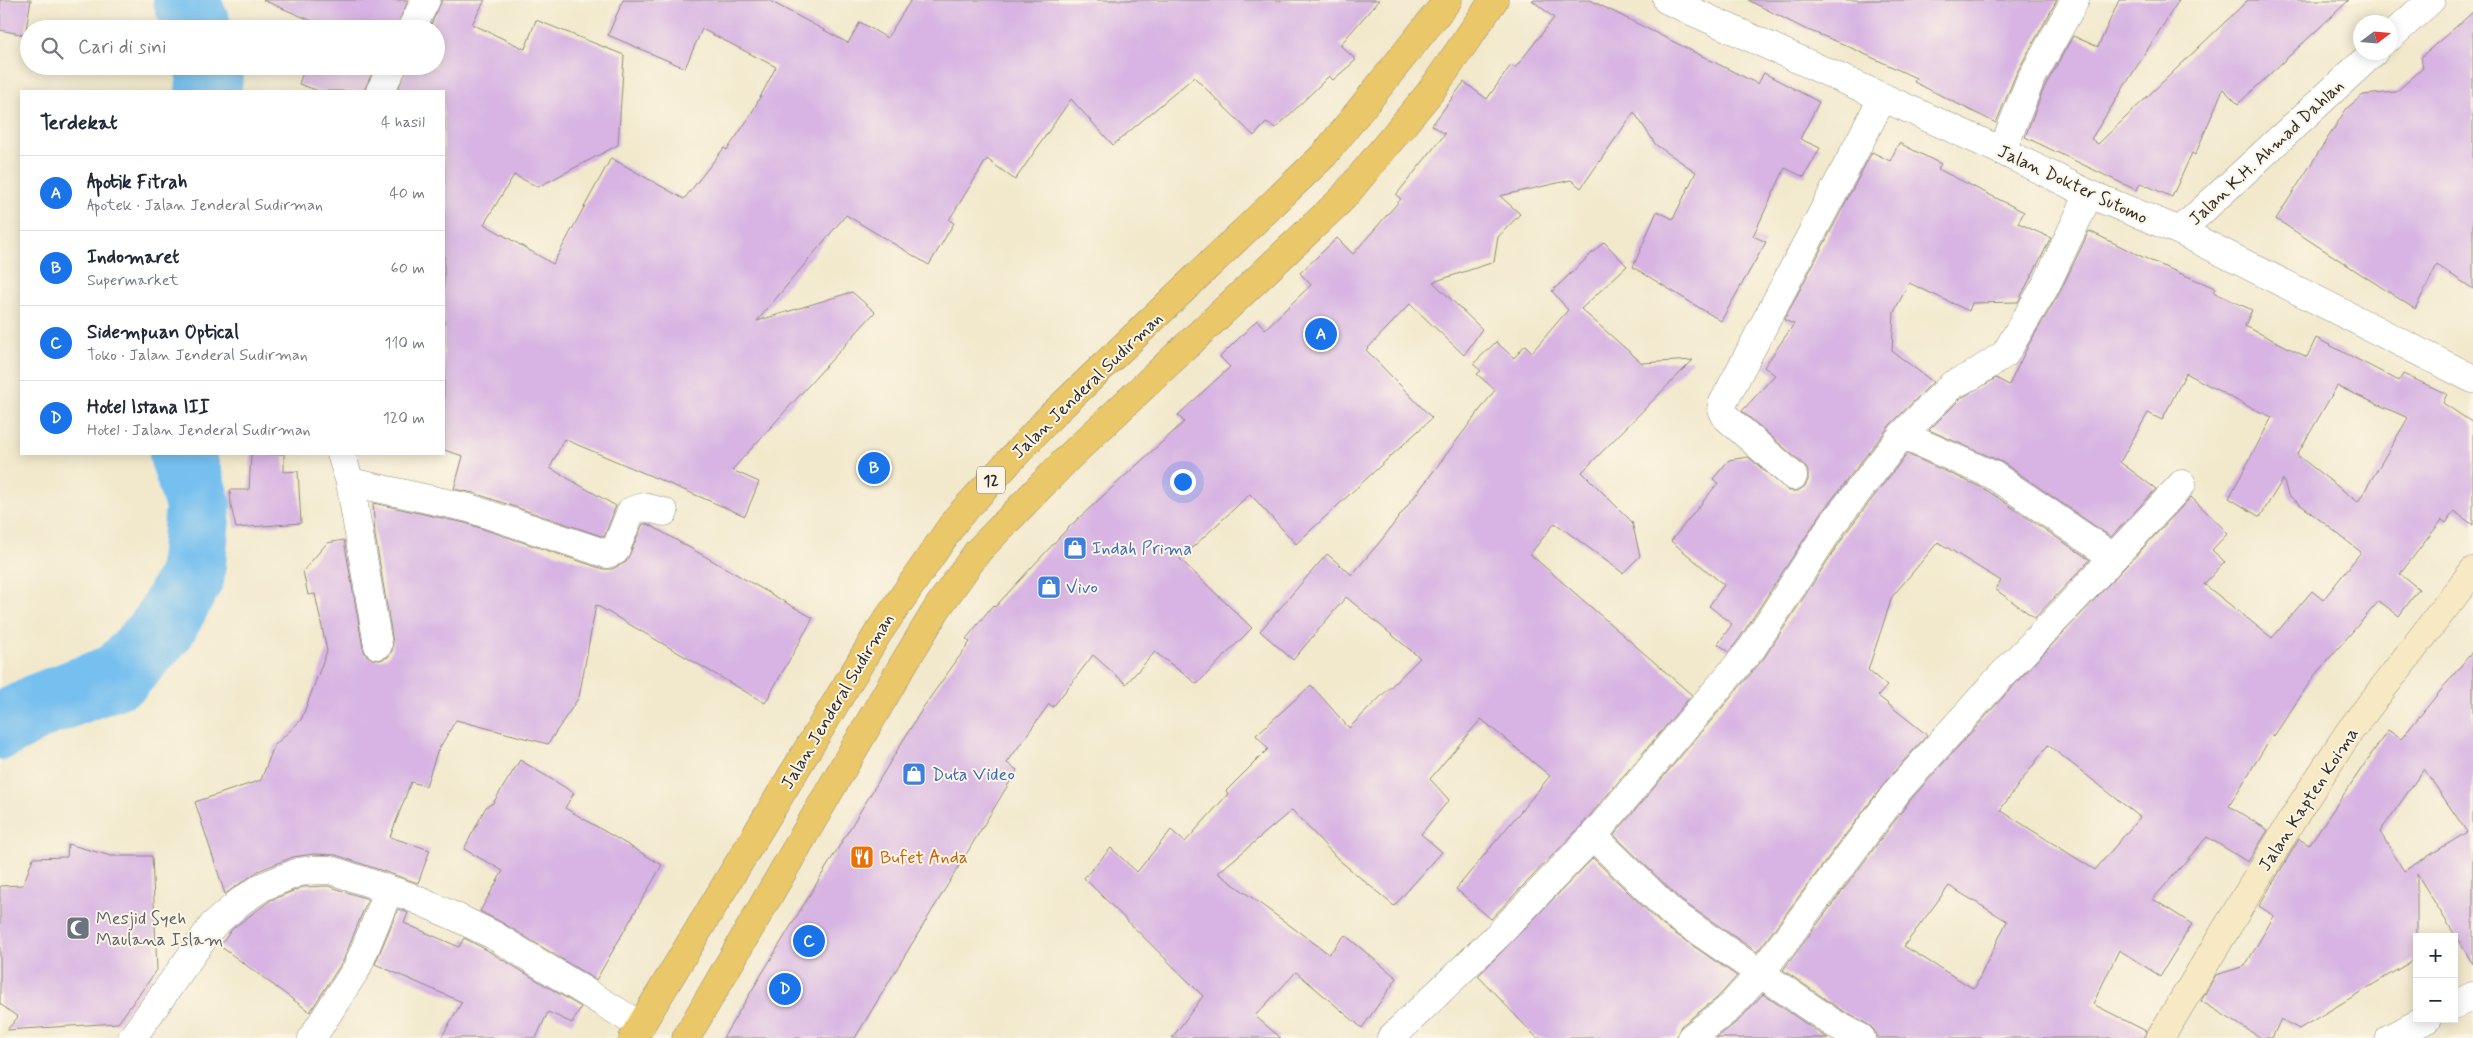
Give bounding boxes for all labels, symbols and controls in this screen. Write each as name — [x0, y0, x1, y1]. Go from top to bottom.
north arrow — [2353, 15, 2398, 60]
search box — [20, 20, 445, 75]
icon: search — [38, 34, 66, 62]
text: Cari di sini — [78, 35, 166, 60]
street label: Jalan K.H. Ahmad Dahlan — [2184, 74, 2349, 231]
text: Terdekat — [40, 109, 118, 137]
text: 4 hasil — [381, 112, 425, 133]
street label: Jalan Dokter Sutomo — [1994, 140, 2152, 230]
text: Apotik Fitrah — [87, 170, 188, 195]
text: A — [51, 183, 61, 204]
text: 40 m — [389, 183, 425, 204]
text: Apotek · Jalan Jenderal Sudirman — [87, 195, 323, 216]
text: Indomaret — [87, 245, 179, 270]
text: B — [51, 258, 61, 279]
text: 60 m — [391, 258, 425, 279]
text: Supermarket — [87, 270, 178, 291]
street label: Jalan Jenderal Sudirman — [1007, 307, 1168, 464]
pin: A — [1305, 315, 1337, 353]
text: Sidempuan Optical — [87, 320, 239, 345]
text: C — [50, 333, 62, 354]
text: 110 m — [384, 333, 425, 354]
text: Toko · Jalan Jenderal Sudirman — [87, 345, 308, 366]
text: Hotel Istana III — [87, 395, 210, 420]
text: D — [50, 408, 62, 429]
text: 120 m — [383, 408, 425, 429]
text: Hotel · Jalan Jenderal Sudirman — [87, 420, 311, 441]
pin: B — [858, 449, 890, 487]
road number: 12 — [977, 466, 1005, 494]
your location — [1170, 469, 1196, 495]
shop icon: Indah Prima — [1062, 535, 1088, 561]
place label: Indah Prima — [1092, 537, 1192, 561]
shop icon: Vivo — [1036, 574, 1062, 600]
place label: Vivo — [1066, 576, 1098, 600]
street label: Jalan Jenderal Sudirman — [776, 609, 900, 794]
street label: Jalan Kapten Koima — [2253, 723, 2364, 876]
shop icon: Duta Video — [901, 761, 927, 787]
place label: Duta Video — [932, 763, 1015, 787]
restaurant icon: Bufet Anda — [849, 844, 875, 870]
place label: Bufet Anda — [880, 846, 968, 870]
place label: Mesjid Syeh Maulana Islam — [96, 907, 223, 952]
mosque icon: Mesjid Syeh Maulana Islam — [65, 915, 91, 941]
pin: C — [793, 922, 825, 960]
map controls — [2413, 933, 2458, 1023]
button: + — [2413, 933, 2458, 978]
pin: D — [769, 970, 801, 1008]
button: − — [2413, 978, 2458, 1023]

